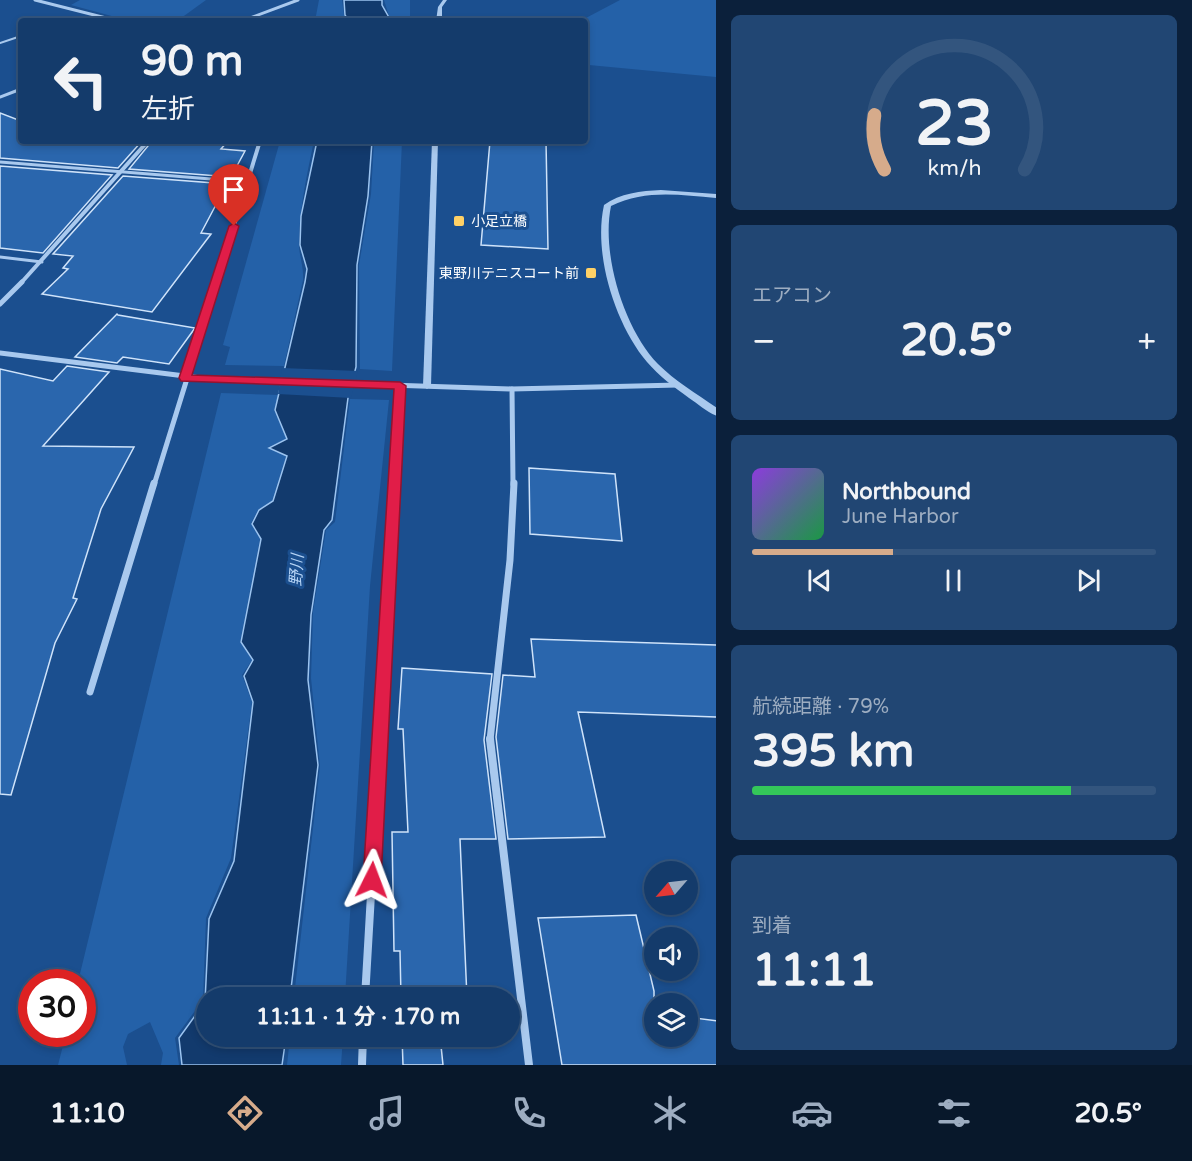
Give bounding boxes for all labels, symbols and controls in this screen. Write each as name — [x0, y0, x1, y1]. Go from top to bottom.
text: 90 m — [141, 36, 243, 87]
icon: left — [42, 42, 120, 120]
text: 23 — [915, 87, 993, 162]
text: 左折 — [141, 93, 195, 126]
text: km/h — [927, 155, 981, 181]
pin — [208, 164, 259, 226]
icon: arrive — [217, 173, 250, 206]
place label: 小足立橋 — [471, 213, 527, 230]
marker: 小足立橋 — [452, 214, 466, 228]
place label: 東野川テニスコート前 — [439, 265, 579, 282]
marker: 東野川テニスコート前 — [584, 266, 598, 280]
text: エアコン — [752, 284, 832, 308]
text: 20.5° — [900, 314, 1013, 368]
text: − — [752, 322, 776, 361]
text: + — [1137, 322, 1156, 361]
text: Northbound — [842, 479, 971, 505]
text: June Harbor — [842, 505, 959, 529]
water label: 野川 — [286, 551, 308, 587]
icon: previous — [803, 564, 836, 597]
icon: pause — [937, 564, 970, 597]
icon: next — [1072, 564, 1105, 597]
text: 航続距離 · 79% — [752, 695, 889, 719]
text: 395 km — [752, 725, 914, 779]
position arrow — [340, 848, 404, 912]
north arrow — [644, 861, 698, 915]
map controls — [644, 861, 698, 1047]
text: 到着 — [752, 914, 792, 938]
button: sound — [644, 927, 698, 981]
text: 11:11 — [752, 944, 877, 998]
speed limit sign: 30 — [18, 969, 96, 1047]
button: layers — [644, 993, 698, 1047]
text: 11:11 · 1 分 · 170 m — [256, 1004, 460, 1030]
icon: directions — [224, 1092, 266, 1134]
icon: music — [366, 1092, 408, 1134]
icon: phone — [508, 1092, 550, 1134]
icon: climate — [649, 1092, 691, 1134]
icon: car — [791, 1092, 833, 1134]
icon: filters — [933, 1092, 975, 1134]
text: 11:10 — [50, 1097, 125, 1130]
text: 20.5° — [1075, 1097, 1142, 1130]

